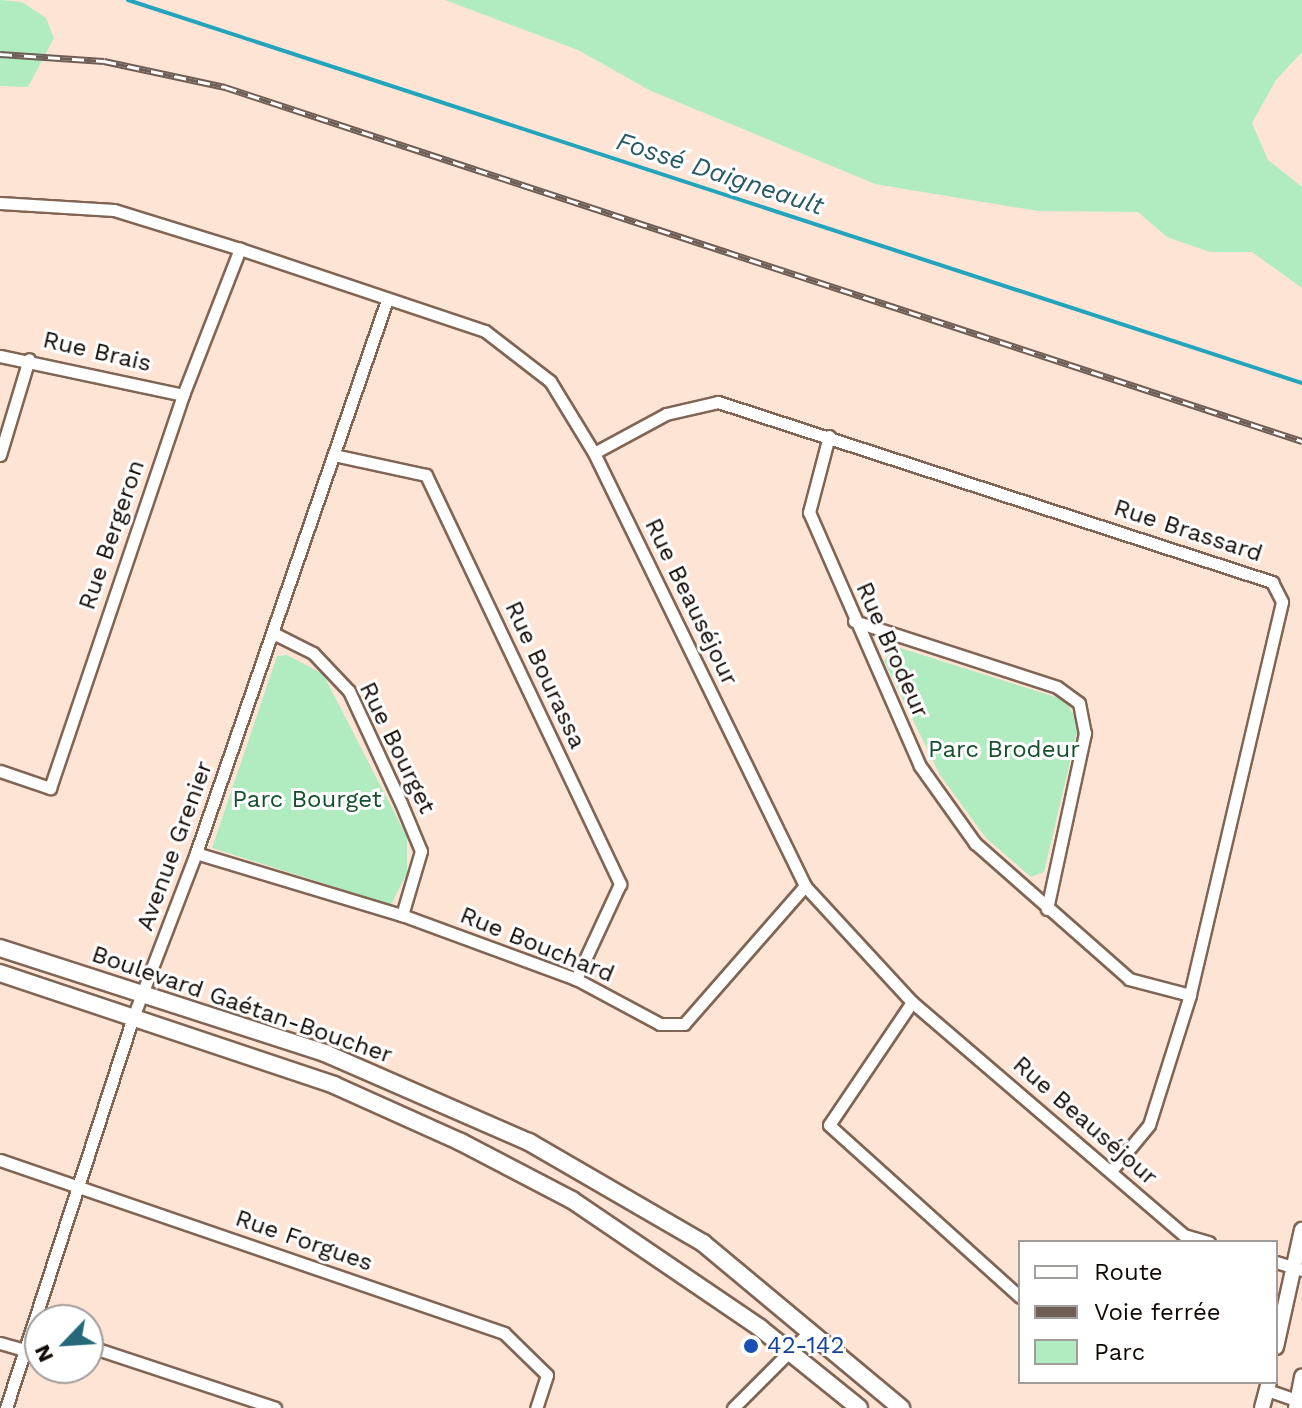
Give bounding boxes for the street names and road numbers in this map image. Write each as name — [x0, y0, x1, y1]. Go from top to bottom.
street label: Rue Brais — [40, 326, 154, 378]
street label: Rue Bergeron — [73, 456, 151, 614]
street label: Rue Brassard — [1110, 493, 1266, 569]
street label: Rue Beauséjour — [638, 514, 744, 690]
street label: Rue Brodeur — [849, 578, 935, 722]
street label: Rue Bourassa — [498, 597, 592, 753]
street label: Rue Bourget — [353, 677, 441, 819]
street label: Avenue Grenier — [131, 757, 219, 935]
street label: Rue Bouchard — [456, 901, 618, 989]
street label: Boulevard Gaétan-Boucher — [88, 940, 396, 1070]
street label: Rue Beauséjour — [1007, 1050, 1163, 1192]
street label: Rue Forgues — [231, 1204, 377, 1278]

